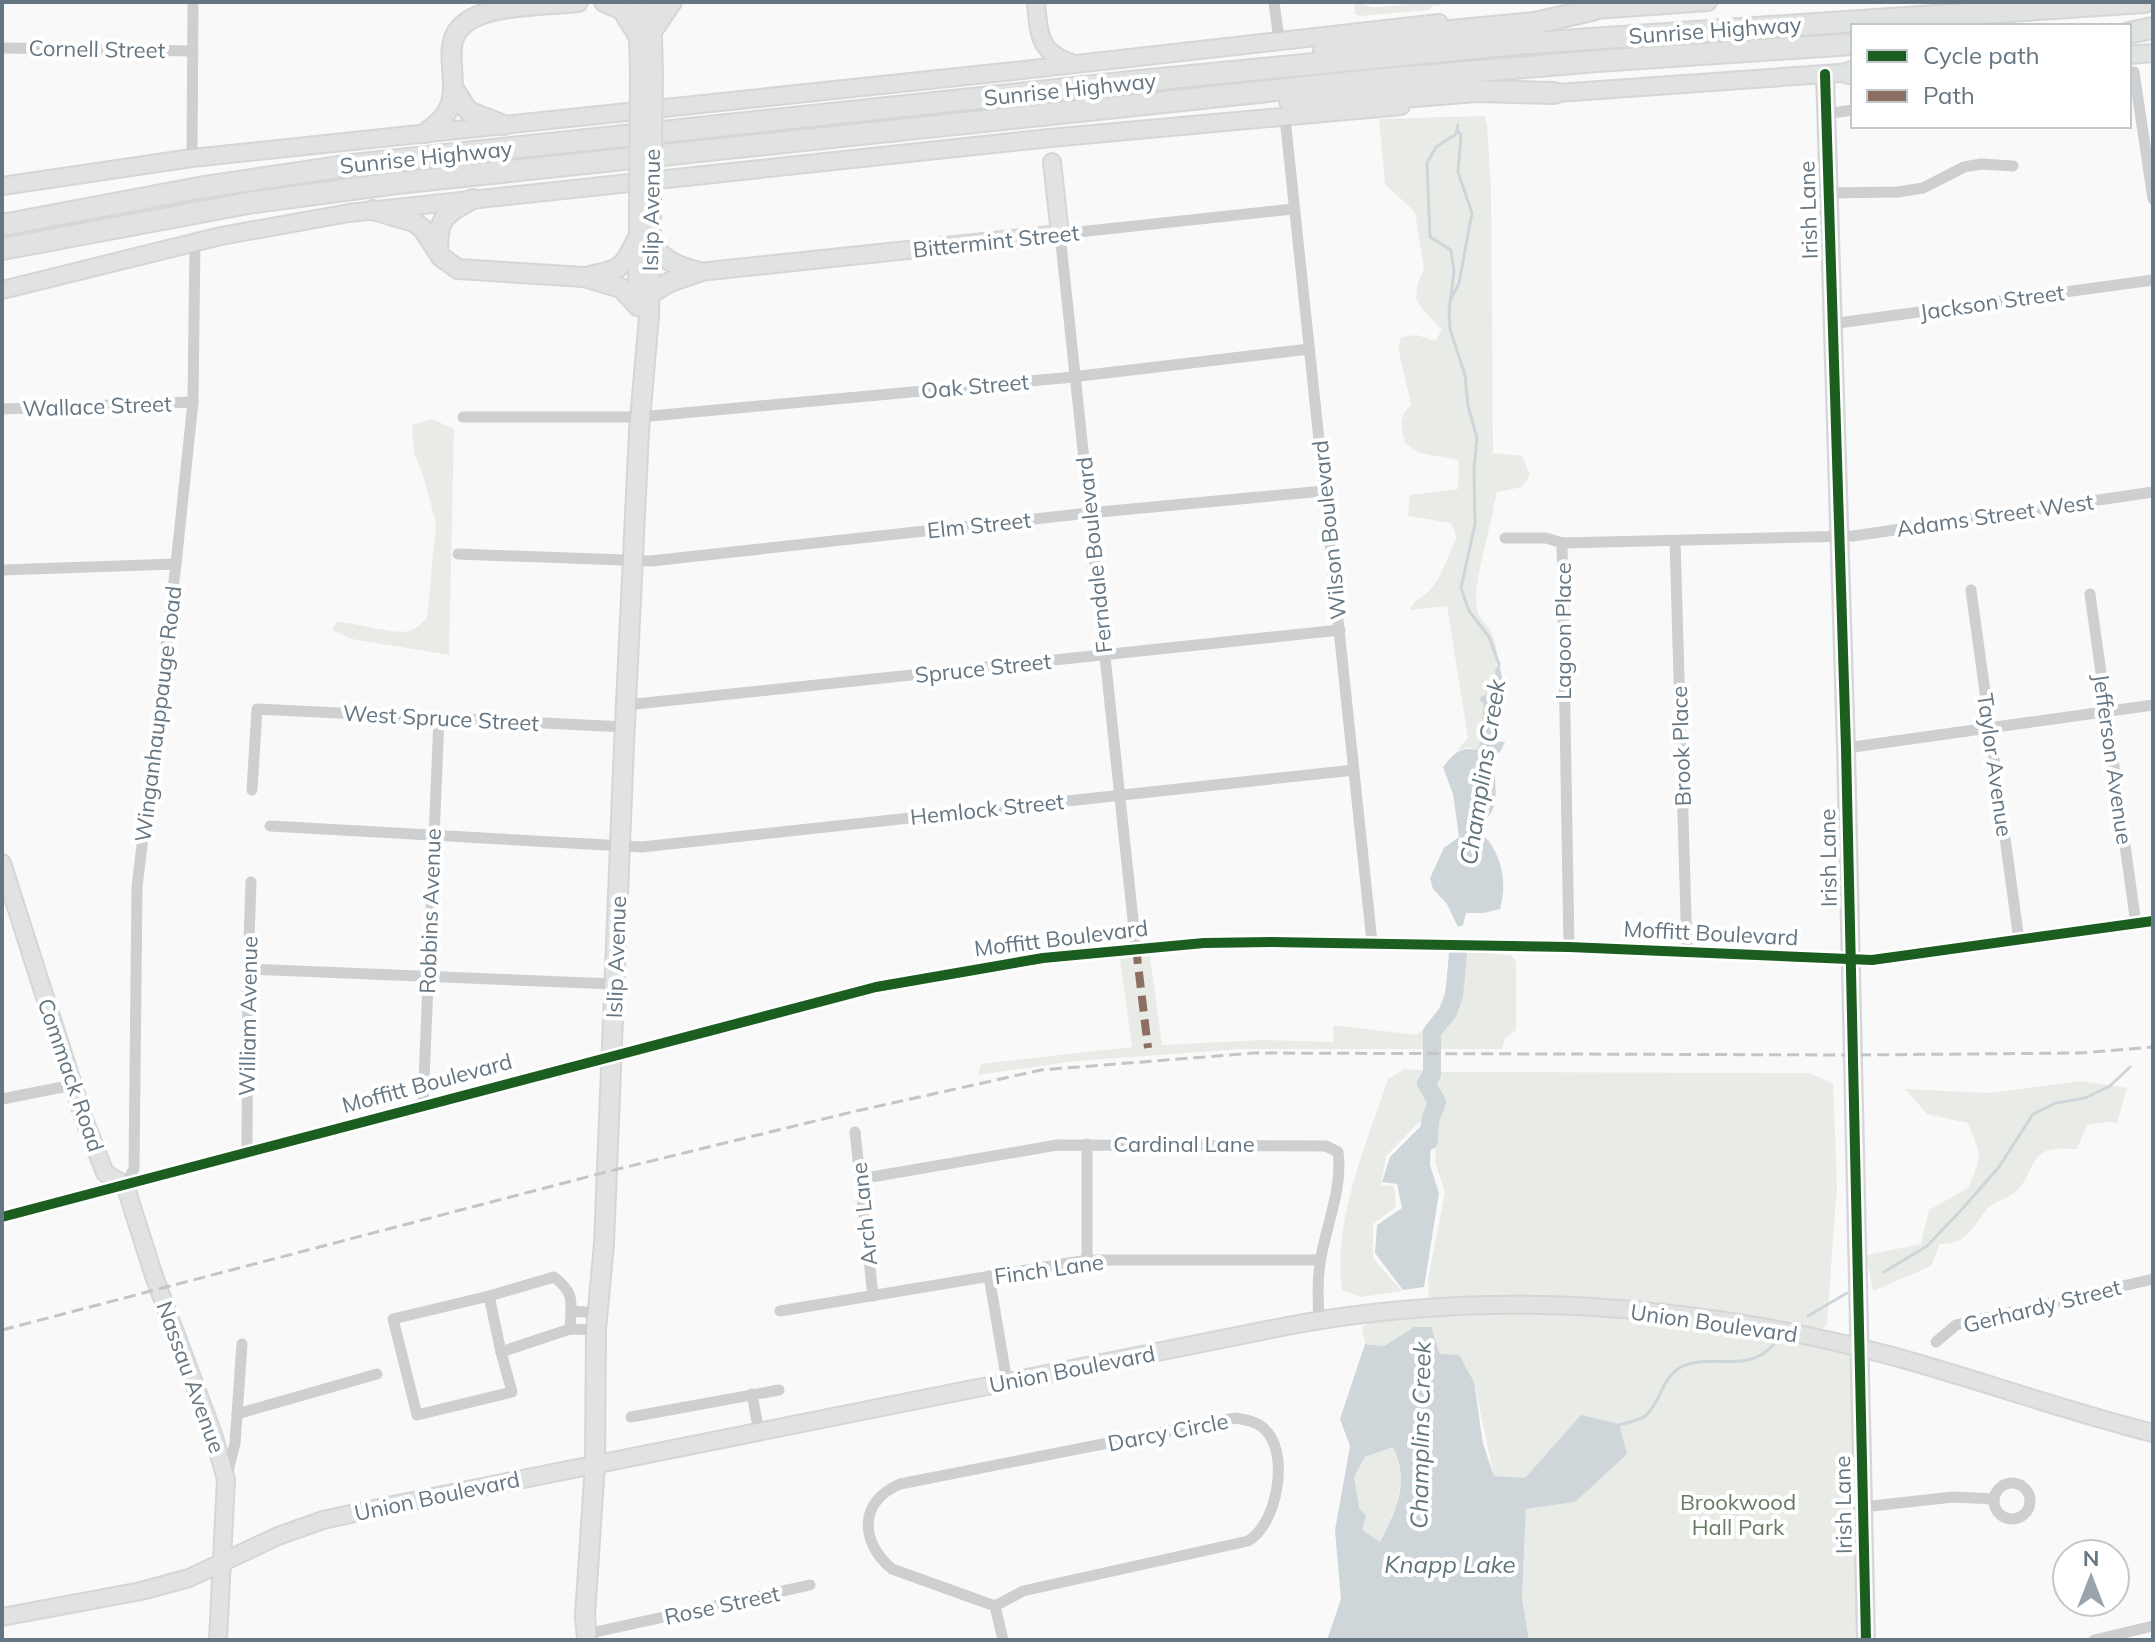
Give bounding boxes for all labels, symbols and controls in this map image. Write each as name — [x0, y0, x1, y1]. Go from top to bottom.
street label: Sunrise Highway — [1628, 10, 1803, 50]
legend — [1851, 24, 2131, 128]
street label: Cornell Street — [28, 34, 166, 64]
text: Cycle path — [1923, 40, 2040, 70]
street label: Sunrise Highway — [983, 66, 1158, 112]
text: Path — [1923, 80, 1975, 110]
street label: Sunrise Highway — [339, 134, 514, 180]
street label: Islip Avenue — [636, 148, 666, 272]
street label: Irish Lane — [1792, 160, 1824, 260]
street label: Bittermint Street — [912, 218, 1081, 264]
street label: Jackson Street — [1918, 278, 2066, 326]
street label: Oak Street — [920, 367, 1030, 405]
street label: Wallace Street — [22, 389, 172, 423]
street label: Wilson Boulevard — [1306, 439, 1352, 621]
street label: Ferndale Boulevard — [1070, 456, 1118, 654]
street label: Adams Street West — [1895, 487, 2096, 543]
street label: Elm Street — [926, 506, 1033, 544]
street label: Lagoon Place — [1549, 562, 1577, 700]
street label: Winganhauppauge Road — [128, 584, 188, 844]
street label: Spruce Street — [914, 647, 1053, 689]
street label: Jefferson Avenue — [2087, 672, 2139, 846]
water label: Champlins Creek — [1453, 676, 1512, 867]
street label: Brook Place — [1665, 685, 1697, 807]
street label: Taylor Avenue — [1971, 691, 2019, 839]
street label: West Spruce Street — [342, 699, 540, 737]
street label: Hemlock Street — [909, 787, 1066, 831]
street label: Irish Lane — [1813, 808, 1843, 908]
street label: Robbins Avenue — [413, 828, 447, 994]
street label: Islip Avenue — [600, 895, 632, 1019]
street label: Moffitt Boulevard — [973, 913, 1149, 963]
street label: Moffitt Boulevard — [1623, 914, 1799, 952]
street label: William Avenue — [233, 936, 263, 1096]
street label: Commack Road — [32, 995, 110, 1155]
street label: Moffitt Boulevard — [339, 1047, 515, 1119]
street label: Cardinal Lane — [1113, 1130, 1255, 1158]
street label: Arch Lane — [845, 1161, 883, 1267]
street label: Finch Lane — [993, 1247, 1105, 1291]
street label: Gerhardy Street — [1960, 1273, 2124, 1339]
street label: Nassau Avenue — [151, 1297, 231, 1457]
street label: Union Boulevard — [1629, 1297, 1799, 1349]
street label: Union Boulevard — [987, 1339, 1157, 1399]
water label: Champlins Creek — [1403, 1340, 1437, 1529]
street label: Darcy Circle — [1105, 1407, 1231, 1457]
street label: Irish Lane — [1828, 1455, 1858, 1555]
street label: Union Boulevard — [352, 1465, 522, 1527]
park label: Brookwood Hall Park — [1680, 1488, 1796, 1541]
north arrow — [2051, 1538, 2131, 1618]
text: N — [2083, 1544, 2099, 1572]
water label: Knapp Lake — [1384, 1549, 1516, 1579]
street label: Rose Street — [662, 1579, 782, 1631]

